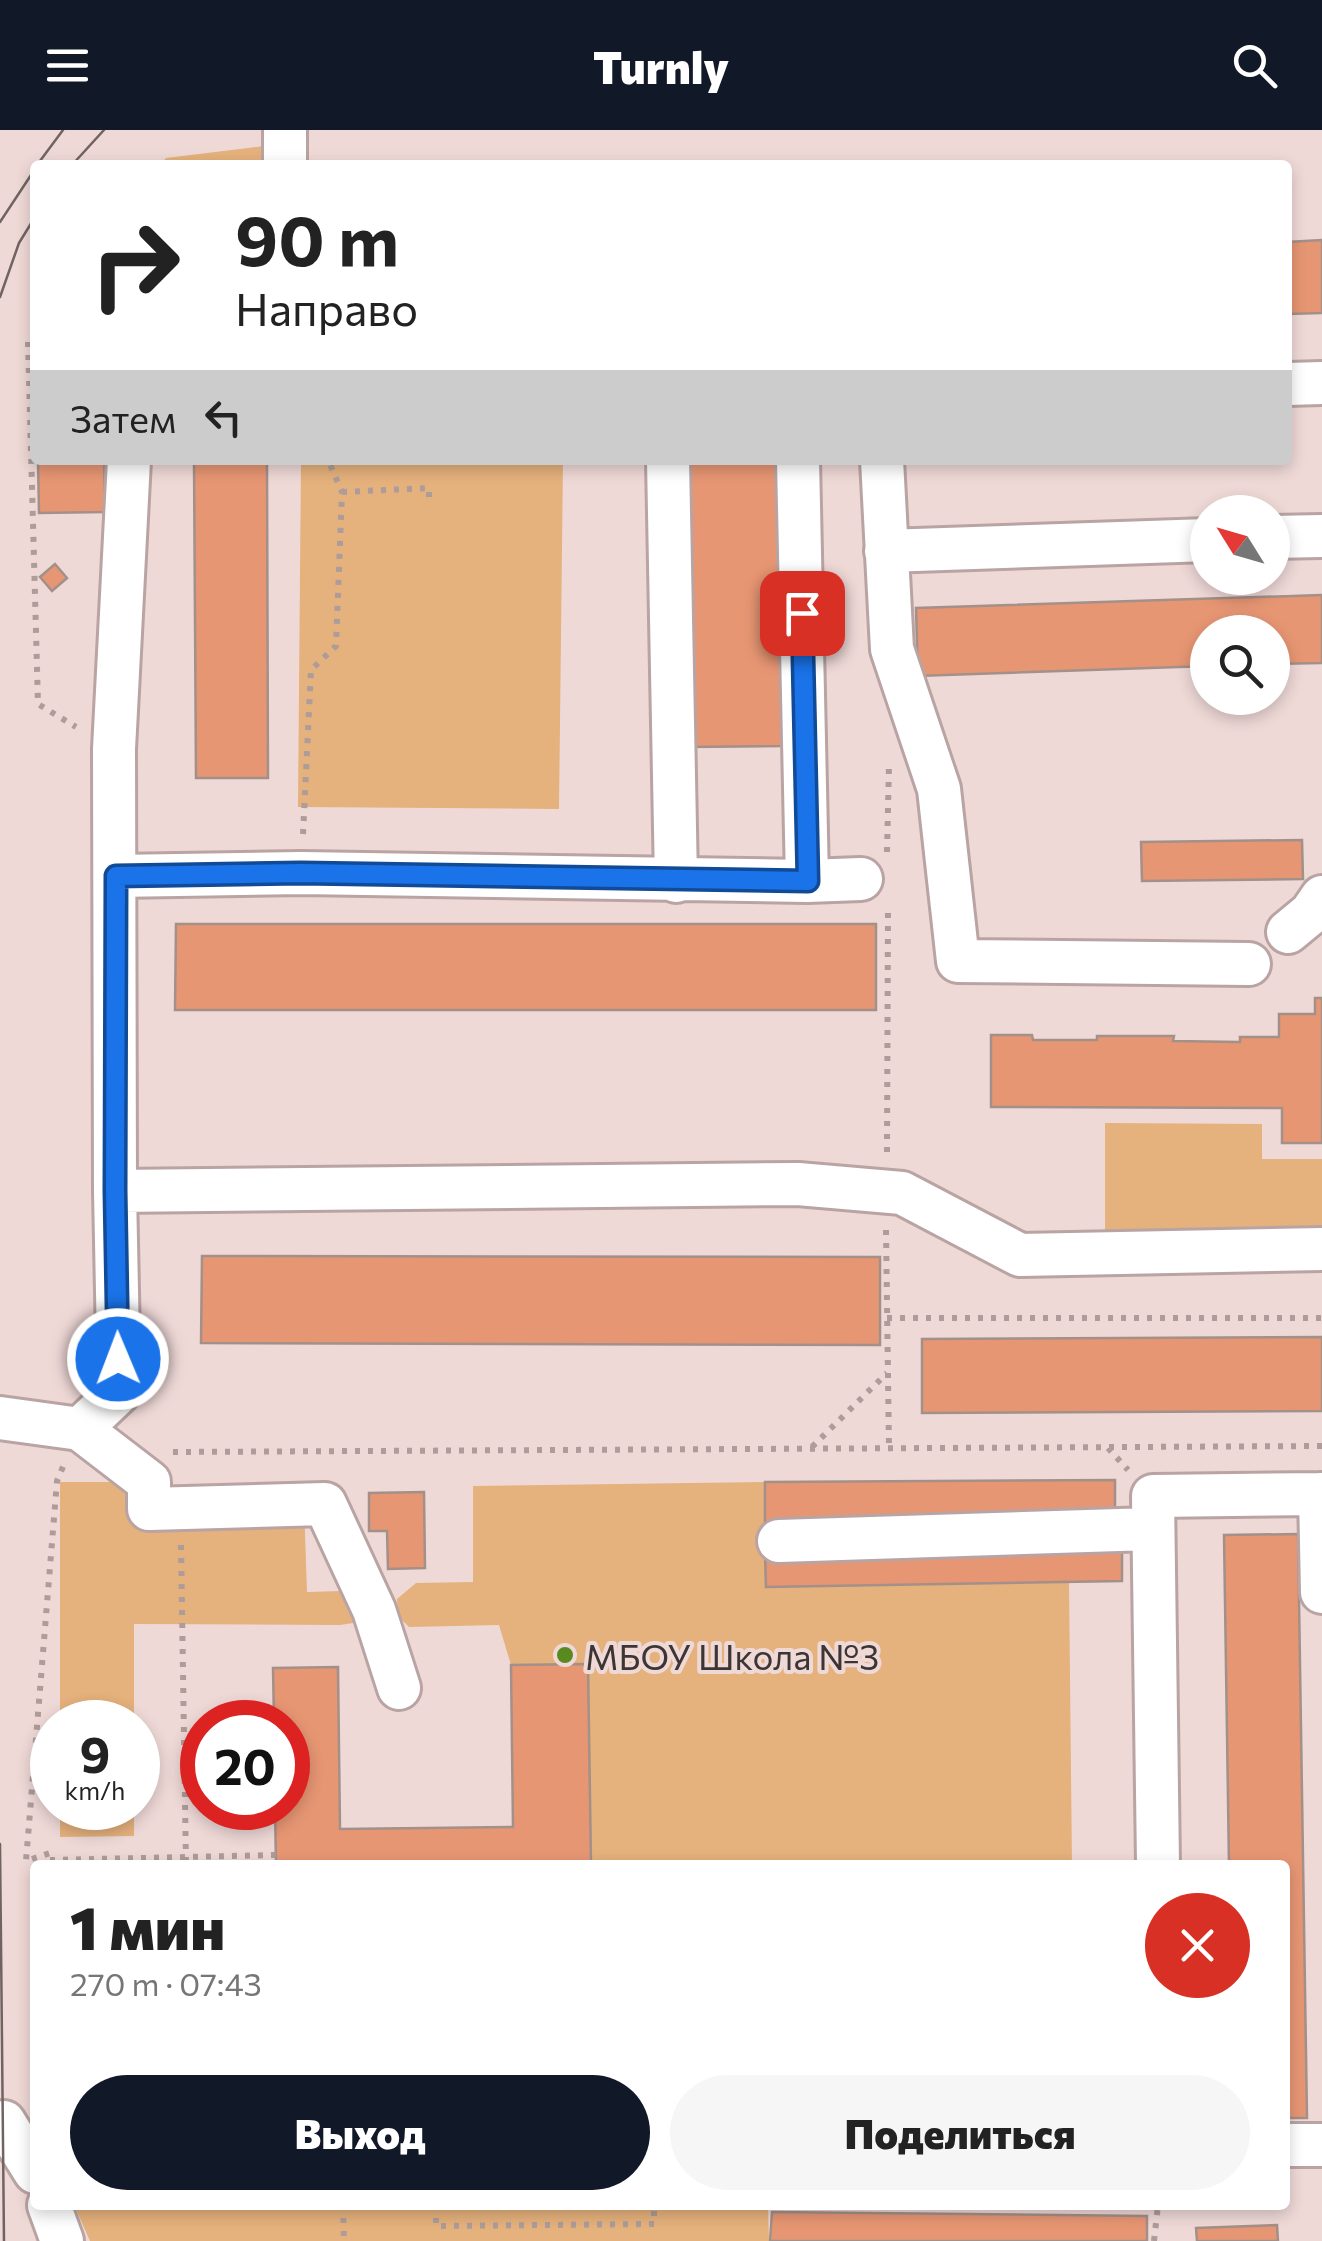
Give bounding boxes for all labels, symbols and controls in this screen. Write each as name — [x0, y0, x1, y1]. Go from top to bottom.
icon: menu — [40, 38, 95, 93]
text: Turnly — [593, 38, 729, 93]
icon: search — [1227, 38, 1282, 93]
text: 90 m — [235, 195, 399, 280]
icon: right — [70, 200, 200, 330]
text: Направо — [235, 280, 418, 335]
icon: left — [196, 390, 251, 445]
text: Затем — [70, 394, 176, 441]
north arrow — [1190, 495, 1290, 595]
map controls — [1190, 495, 1290, 715]
pin — [760, 571, 845, 656]
icon: arrive — [775, 586, 830, 641]
button: search — [1190, 615, 1290, 715]
position arrow — [66, 1307, 170, 1411]
place label: МБОУ Школа №3 — [585, 1634, 879, 1677]
marker: МБОУ Школа №3 — [554, 1644, 576, 1666]
speed limit sign: 20 — [180, 1700, 310, 1830]
text: 9 — [80, 1722, 110, 1783]
text: km/h — [65, 1775, 125, 1805]
text: 1 мин — [70, 1889, 225, 1962]
button: close — [1145, 1893, 1250, 1998]
text: 270 m · 07:43 — [70, 1963, 262, 2003]
button: Выход — [70, 2075, 650, 2190]
button: Поделиться — [670, 2075, 1250, 2190]

